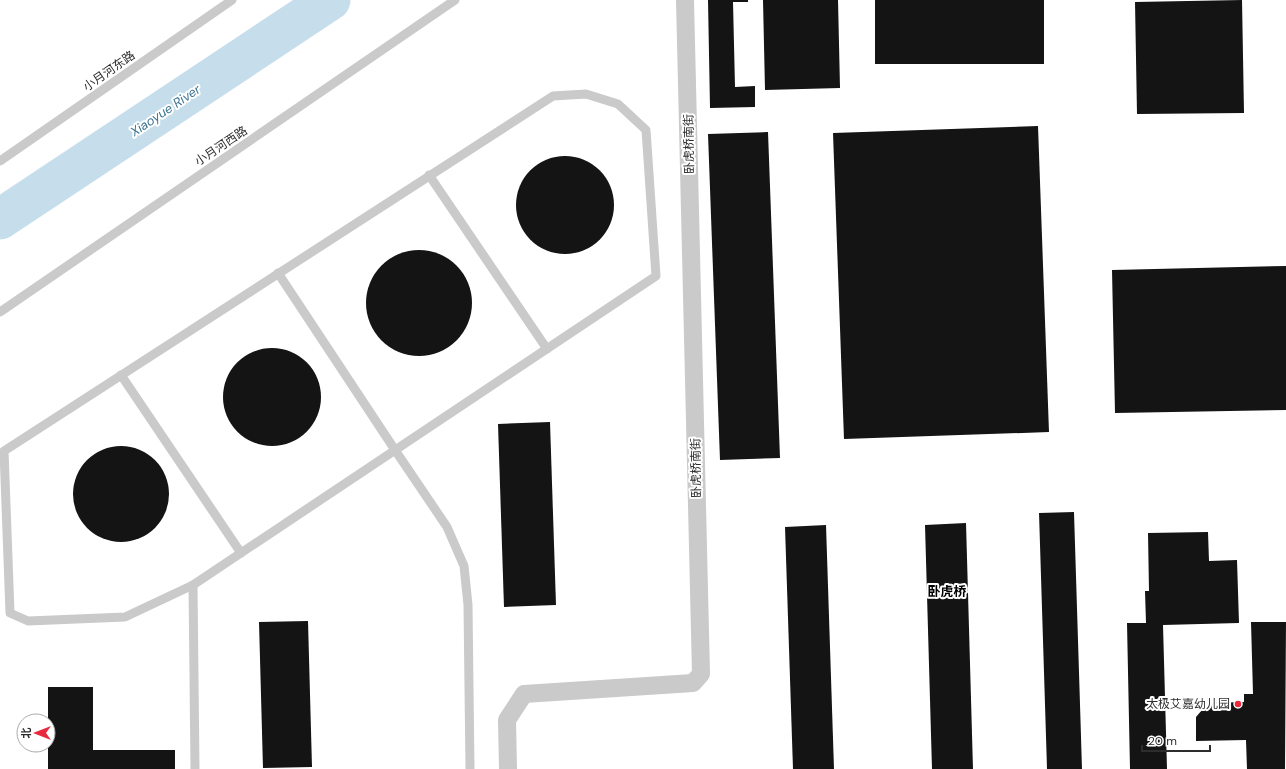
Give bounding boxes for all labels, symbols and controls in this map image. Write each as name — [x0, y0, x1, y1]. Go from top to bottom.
street label: 小月河东路 — [80, 47, 138, 95]
water label: Xiaoyue River — [126, 80, 205, 141]
street label: 卧虎桥南街 — [680, 114, 698, 174]
street label: 小月河西路 — [192, 123, 250, 169]
street label: 卧虎桥南街 — [687, 438, 705, 498]
district label: 卧虎桥 — [927, 583, 967, 600]
place label: 太极艾嘉幼儿园 — [1146, 696, 1230, 712]
marker: 太极艾嘉幼儿园 — [1233, 699, 1243, 709]
north arrow — [16, 713, 56, 753]
scale bar — [1142, 727, 1210, 753]
text: 北 — [19, 728, 33, 739]
text: 20 m — [1148, 733, 1177, 749]

